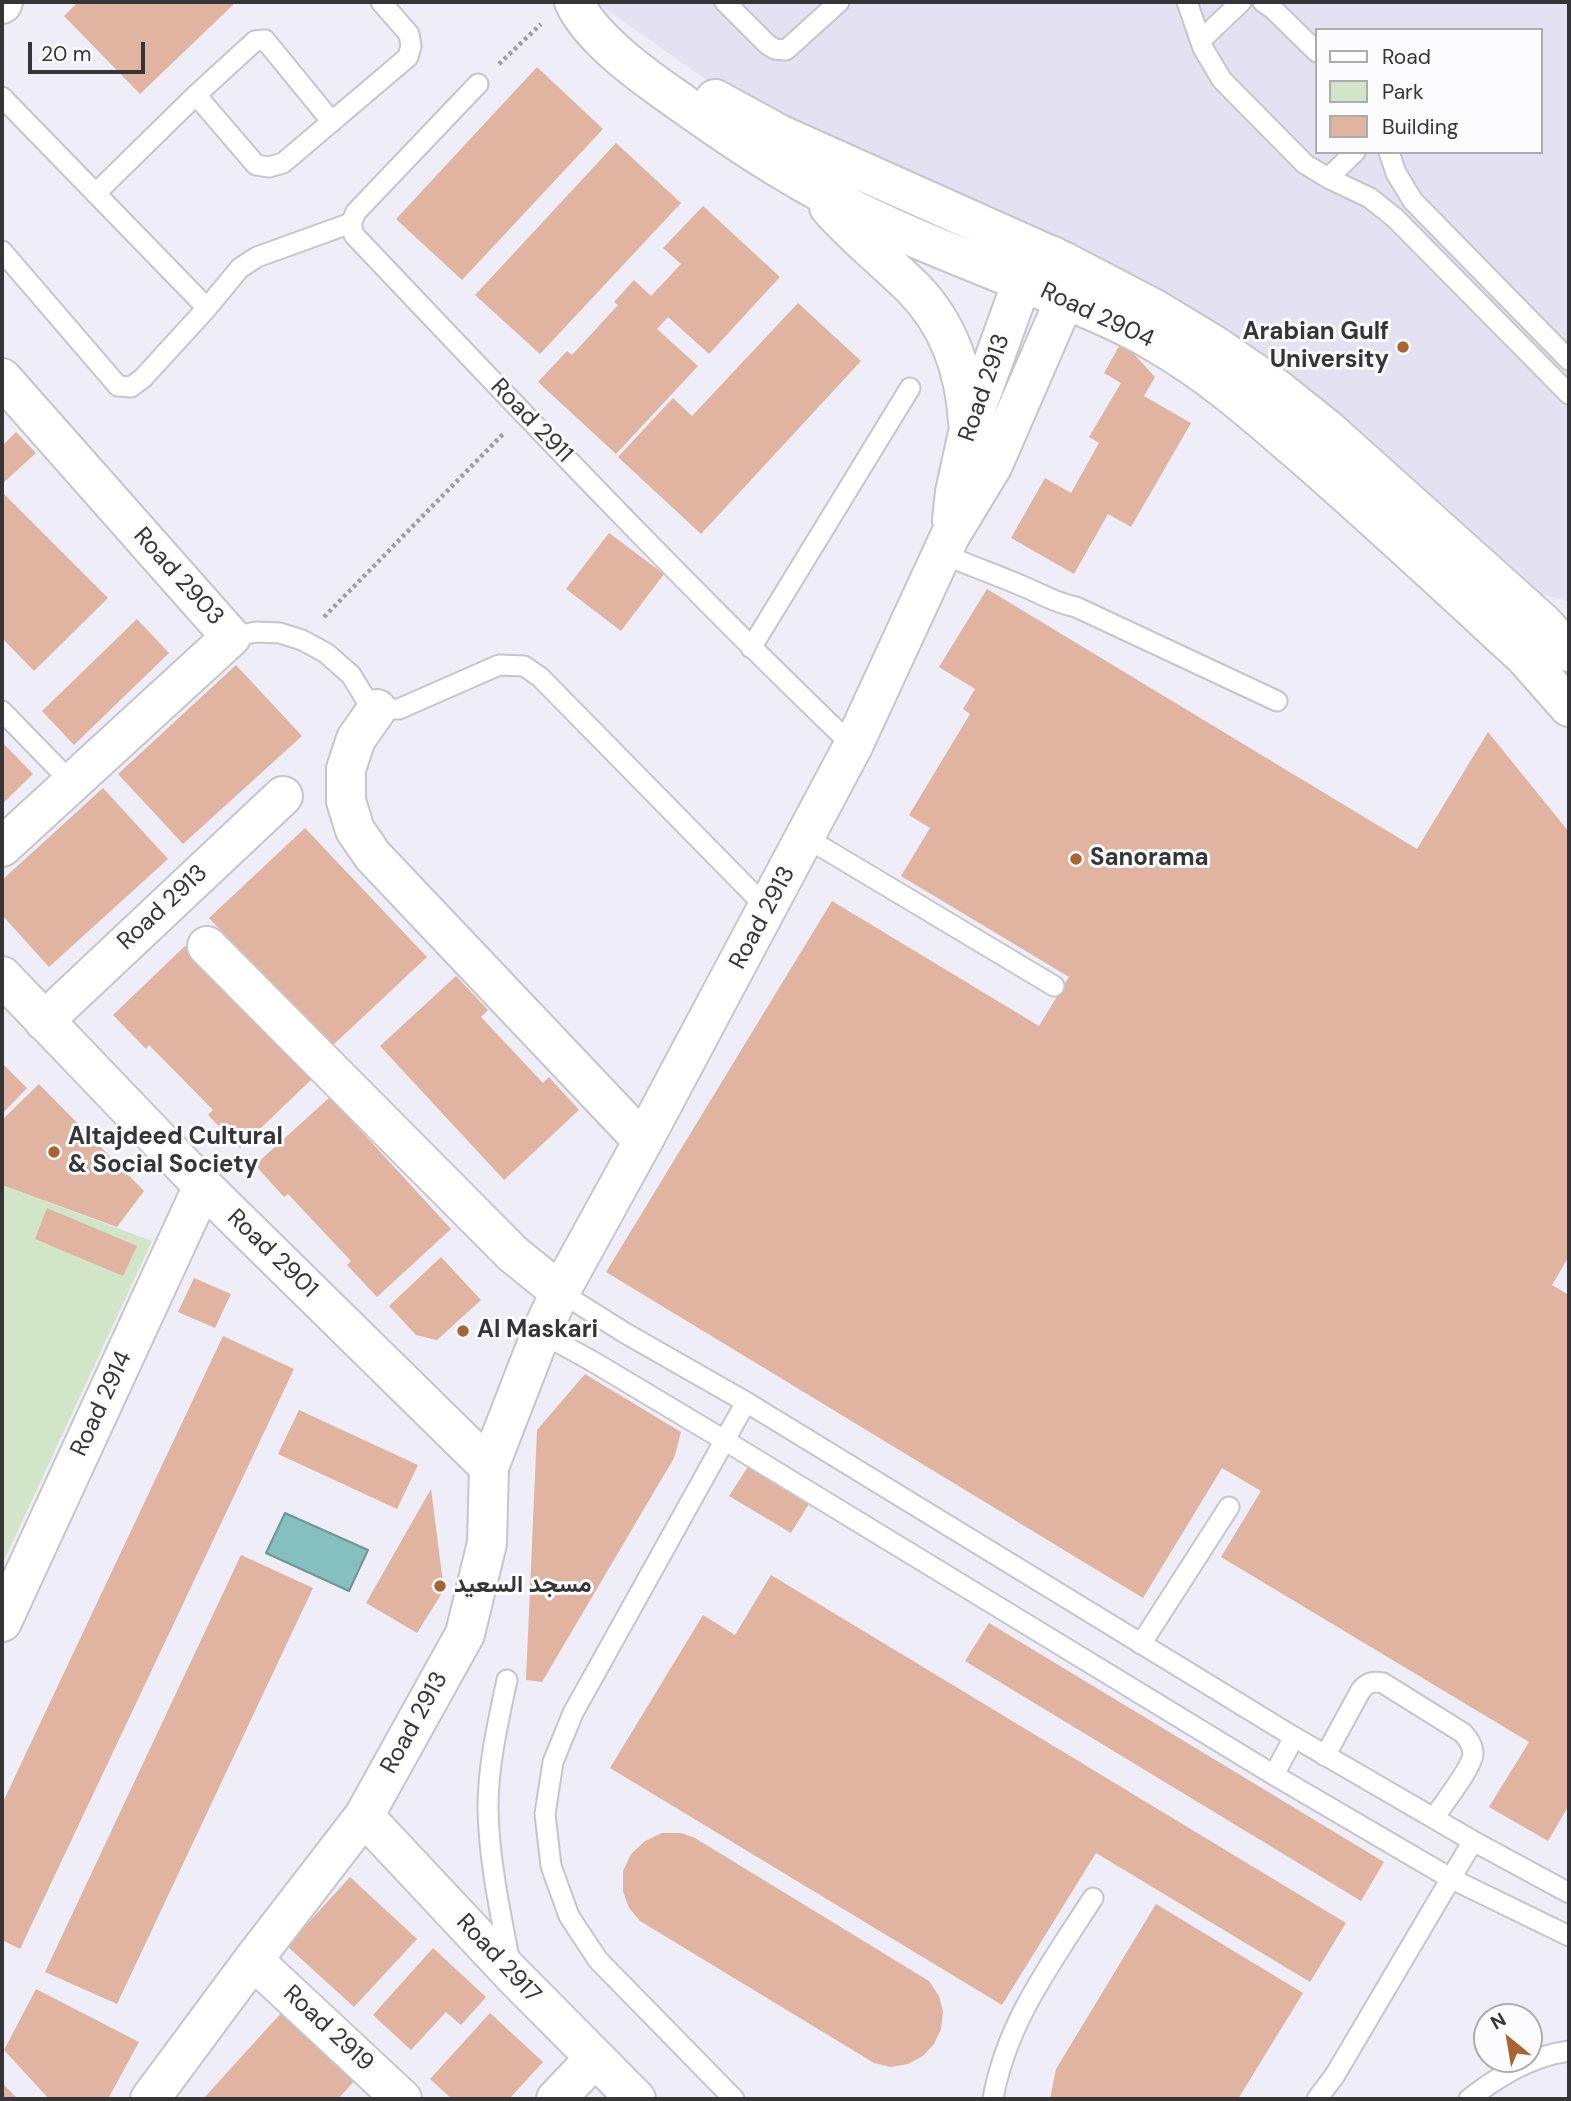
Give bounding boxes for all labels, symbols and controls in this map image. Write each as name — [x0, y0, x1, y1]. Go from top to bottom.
scale bar — [32, 28, 149, 72]
legend — [1316, 28, 1543, 154]
text: 20 m — [41, 40, 92, 68]
text: Road — [1382, 43, 1431, 71]
text: Park — [1382, 78, 1423, 106]
text: Building — [1382, 113, 1458, 141]
street label: Road 2904 — [1036, 277, 1158, 355]
place label: Arabian Gulf University — [1243, 319, 1389, 375]
street label: Road 2913 — [953, 330, 1017, 446]
marker: Arabian Gulf University — [1395, 339, 1411, 355]
street label: Road 2911 — [484, 373, 578, 469]
street label: Road 2903 — [127, 522, 229, 632]
place label: Sanorama — [1090, 845, 1209, 873]
marker: Sanorama — [1068, 851, 1084, 867]
street label: Road 2913 — [112, 859, 214, 957]
street label: Road 2913 — [724, 862, 802, 974]
place label: Altajdeed Cultural & Social Society — [68, 1124, 283, 1180]
marker: Altajdeed Cultural & Social Society — [46, 1144, 62, 1160]
street label: Road 2901 — [221, 1204, 323, 1304]
place label: Al Maskari — [477, 1317, 598, 1345]
marker: Al Maskari — [455, 1323, 471, 1339]
street label: Road 2914 — [65, 1347, 139, 1461]
place label: مسجد السعيد — [454, 1572, 591, 1600]
marker: مسجد السعيد — [432, 1578, 448, 1594]
street label: Road 2913 — [375, 1667, 455, 1779]
street label: Road 2917 — [450, 1909, 546, 2009]
street label: Road 2919 — [277, 1980, 379, 2078]
north arrow — [1473, 2003, 1543, 2073]
text: N — [1486, 2007, 1510, 2035]

